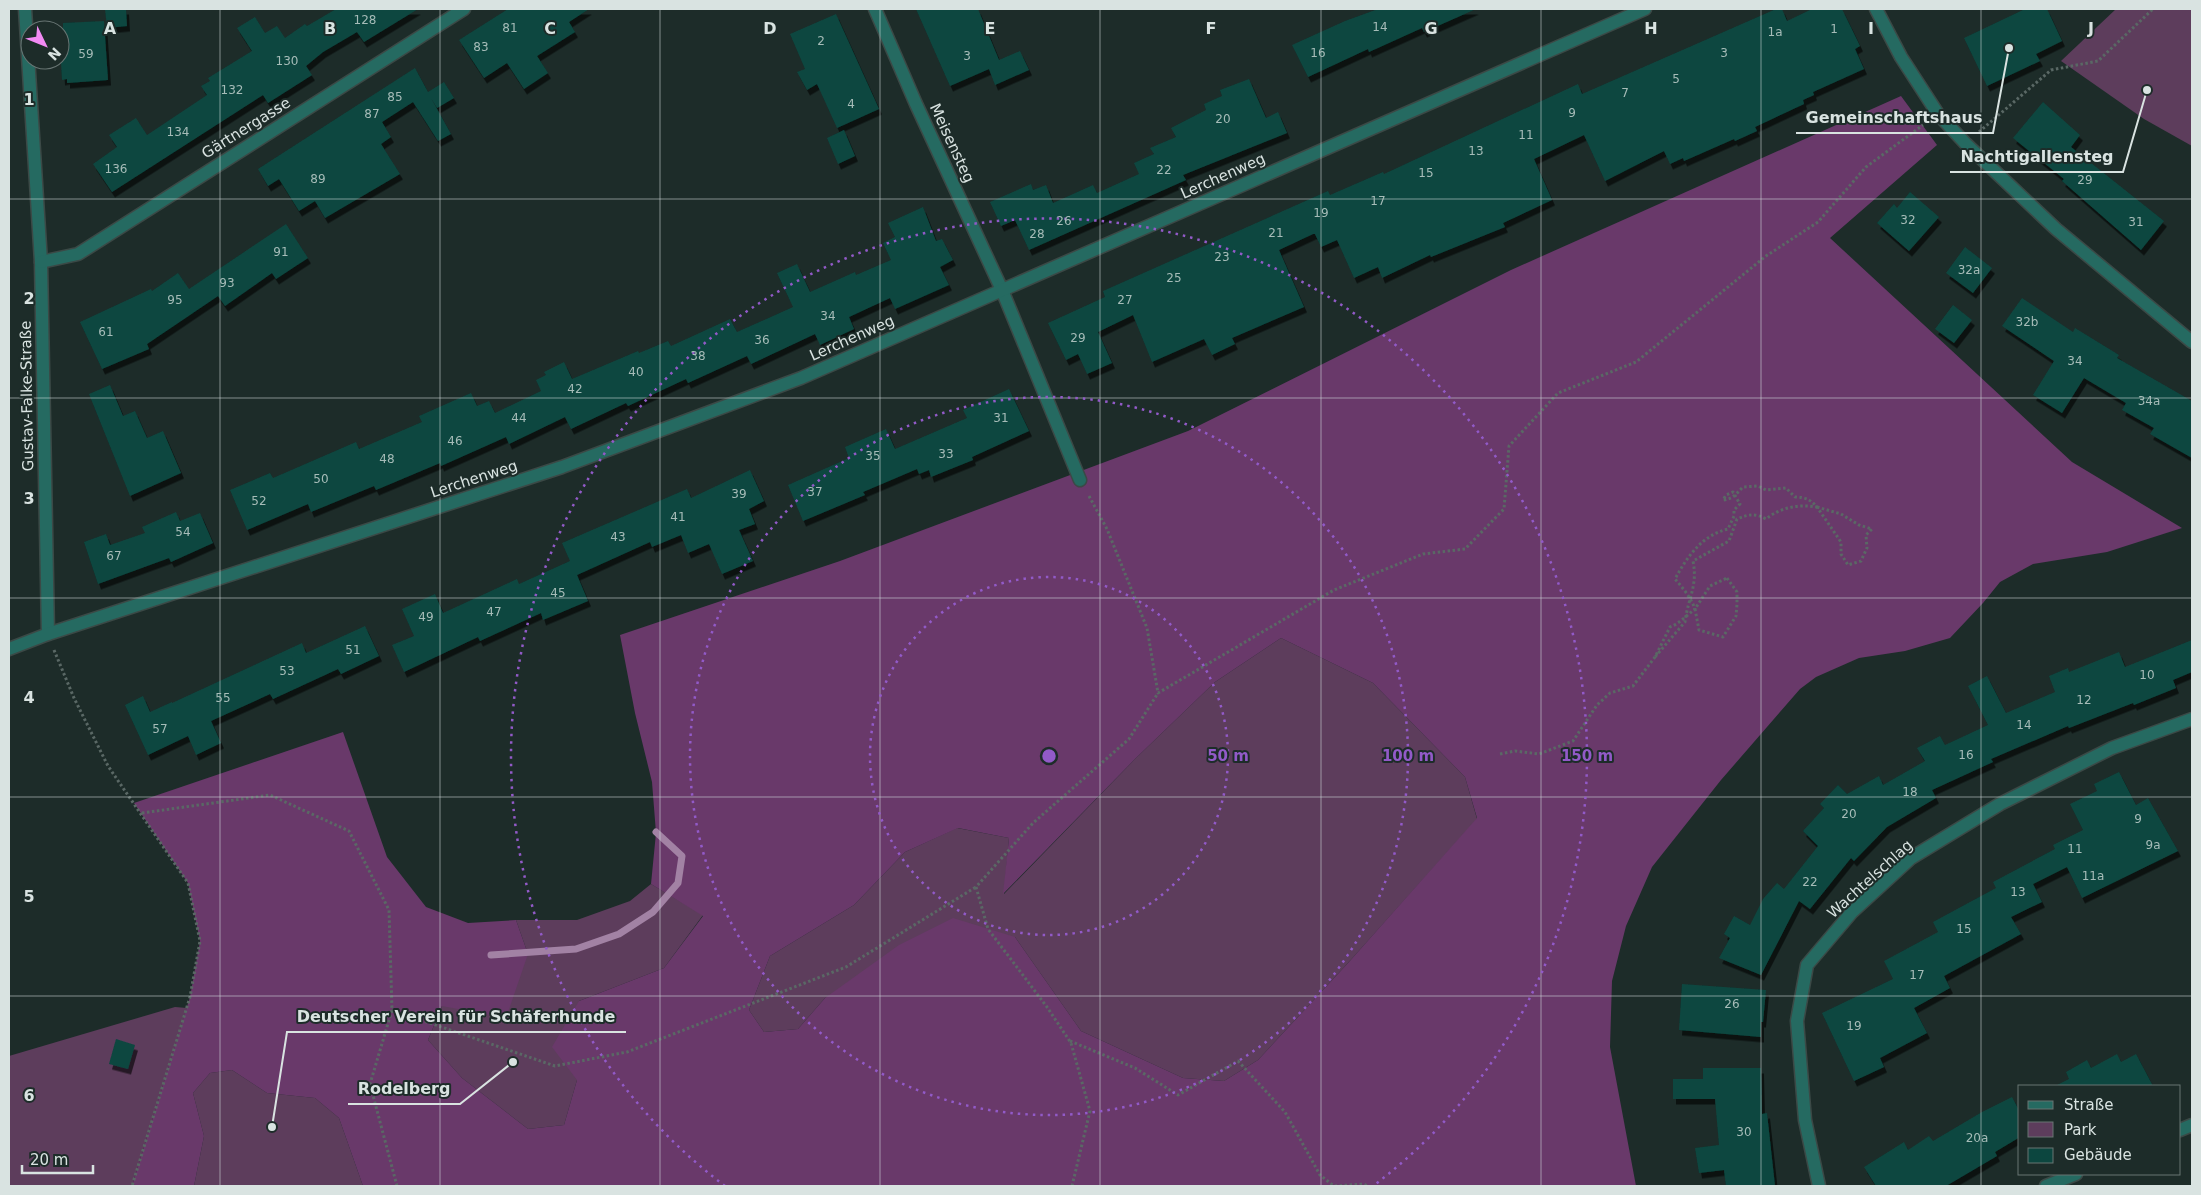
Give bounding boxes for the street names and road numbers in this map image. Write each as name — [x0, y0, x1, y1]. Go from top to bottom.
street label: Gärtnergasse — [198, 94, 294, 162]
street label: Meisensteg — [926, 101, 978, 185]
street label: Lerchenweg — [1178, 149, 1268, 203]
street label: Lerchenweg — [807, 311, 897, 365]
street label: Gustav-Falke-Straße — [17, 320, 37, 472]
street label: Lerchenweg — [428, 456, 520, 502]
street label: Wachtelschlag — [1824, 836, 1916, 922]

